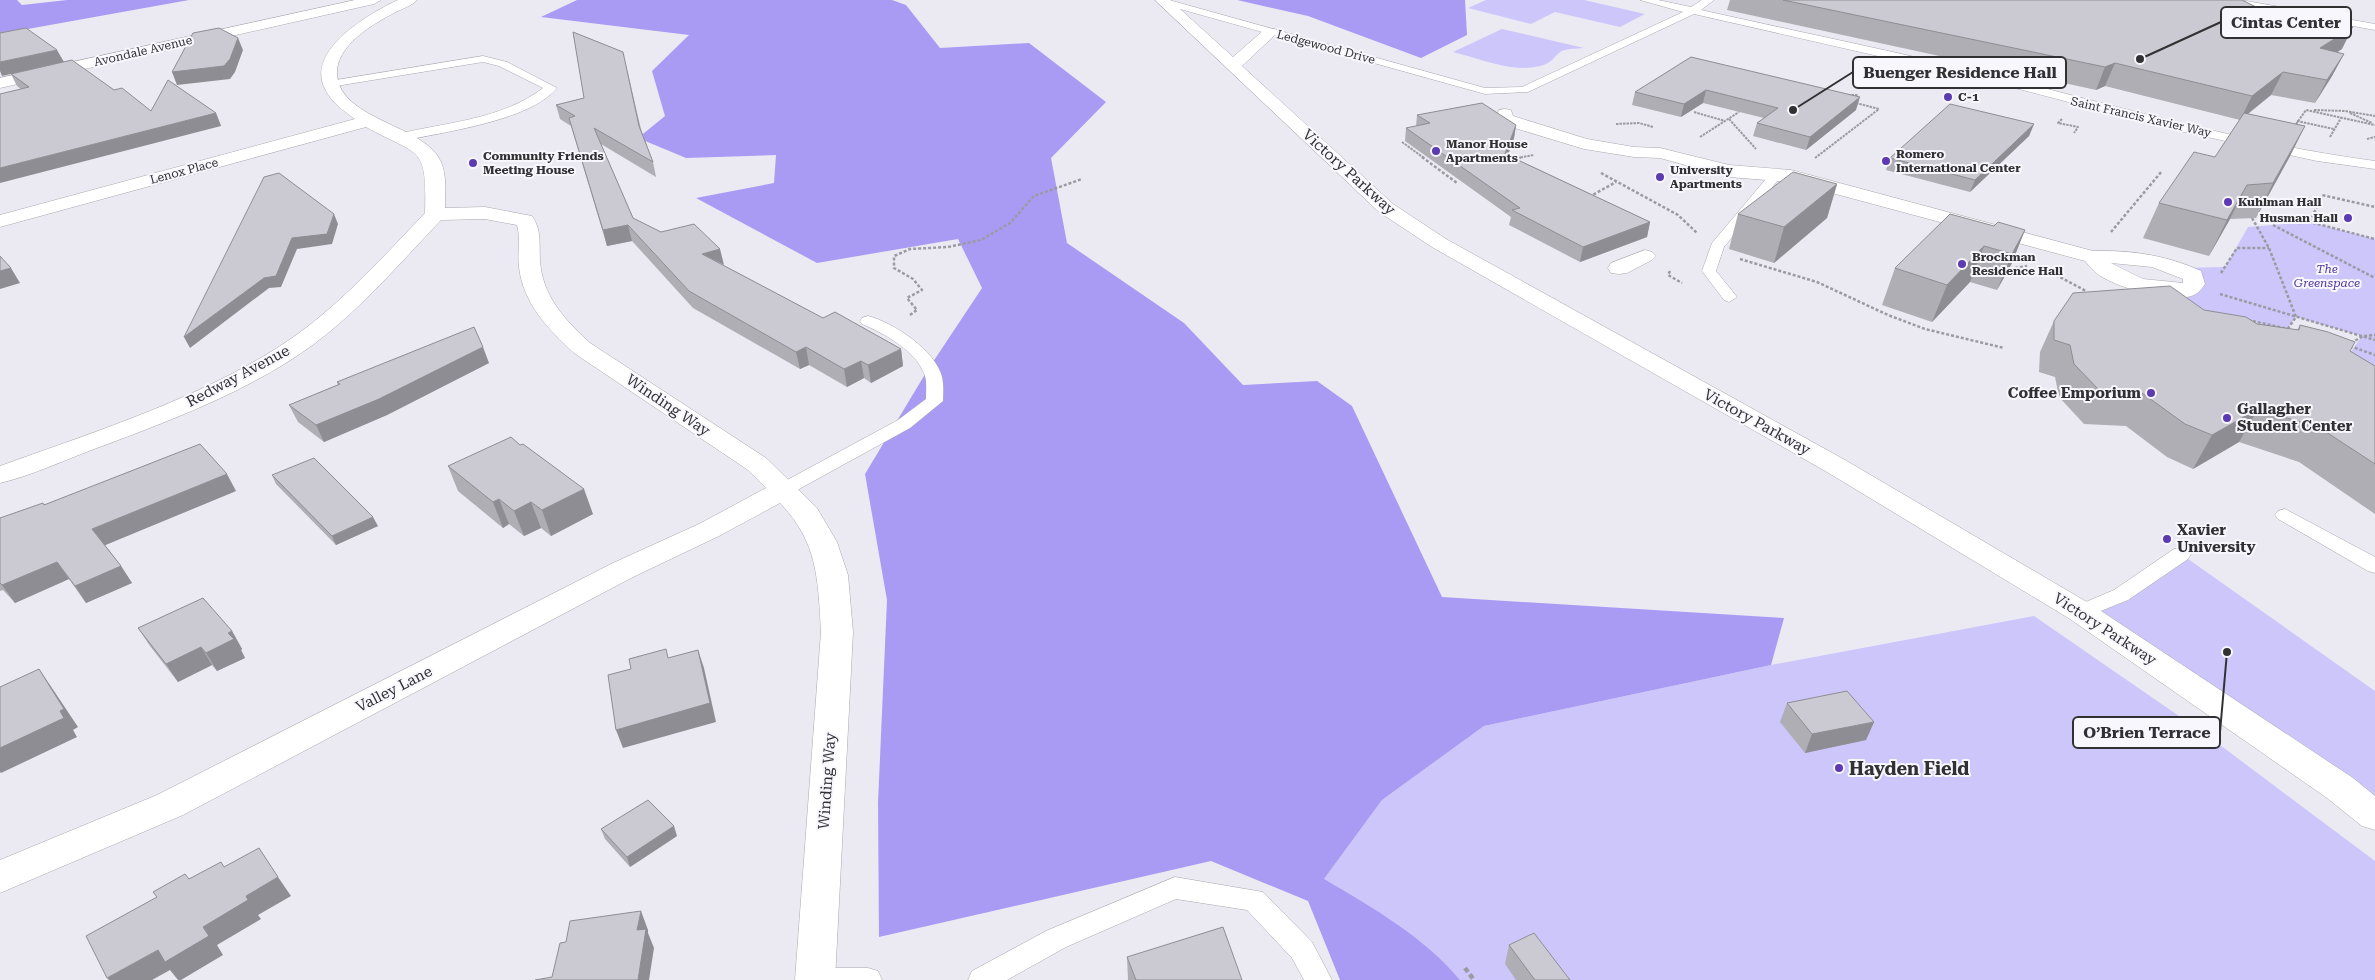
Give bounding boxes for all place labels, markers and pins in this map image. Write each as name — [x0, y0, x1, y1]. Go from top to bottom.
callout: Cintas Center — [2221, 7, 2351, 38]
callout: Buenger Residence Hall — [1853, 57, 2066, 88]
place label: C-1 — [1958, 90, 1979, 104]
marker: C-1 — [1942, 91, 1954, 103]
place label: Manor House Apartments — [1446, 137, 1528, 165]
marker: Manor House Apartments — [1430, 145, 1442, 157]
place label: Romero International Center — [1896, 147, 2021, 175]
place label: Community Friends Meeting House — [483, 149, 604, 177]
marker: Romero International Center — [1880, 155, 1892, 167]
marker: Community Friends Meeting House — [467, 157, 479, 169]
place label: University Apartments — [1670, 163, 1742, 191]
marker: University Apartments — [1654, 171, 1666, 183]
place label: Kuhlman Hall — [2238, 195, 2321, 209]
marker: Kuhlman Hall — [2222, 196, 2234, 208]
place label: Husman Hall — [2259, 211, 2338, 225]
marker: Husman Hall — [2342, 212, 2354, 224]
place label: Brockman Residence Hall — [1972, 250, 2063, 278]
marker: Brockman Residence Hall — [1956, 258, 1968, 270]
place label: Coffee Emporium — [2008, 384, 2142, 402]
marker: Coffee Emporium — [2145, 387, 2157, 399]
place label: Gallagher Student Center — [2237, 400, 2353, 435]
marker: Gallagher Student Center — [2221, 412, 2233, 424]
place label: Xavier University — [2177, 521, 2256, 556]
marker: Xavier University — [2161, 533, 2173, 545]
callout: O’Brien Terrace — [2073, 717, 2220, 748]
place label: Hayden Field — [1849, 758, 1969, 779]
marker: Hayden Field — [1833, 762, 1845, 774]

